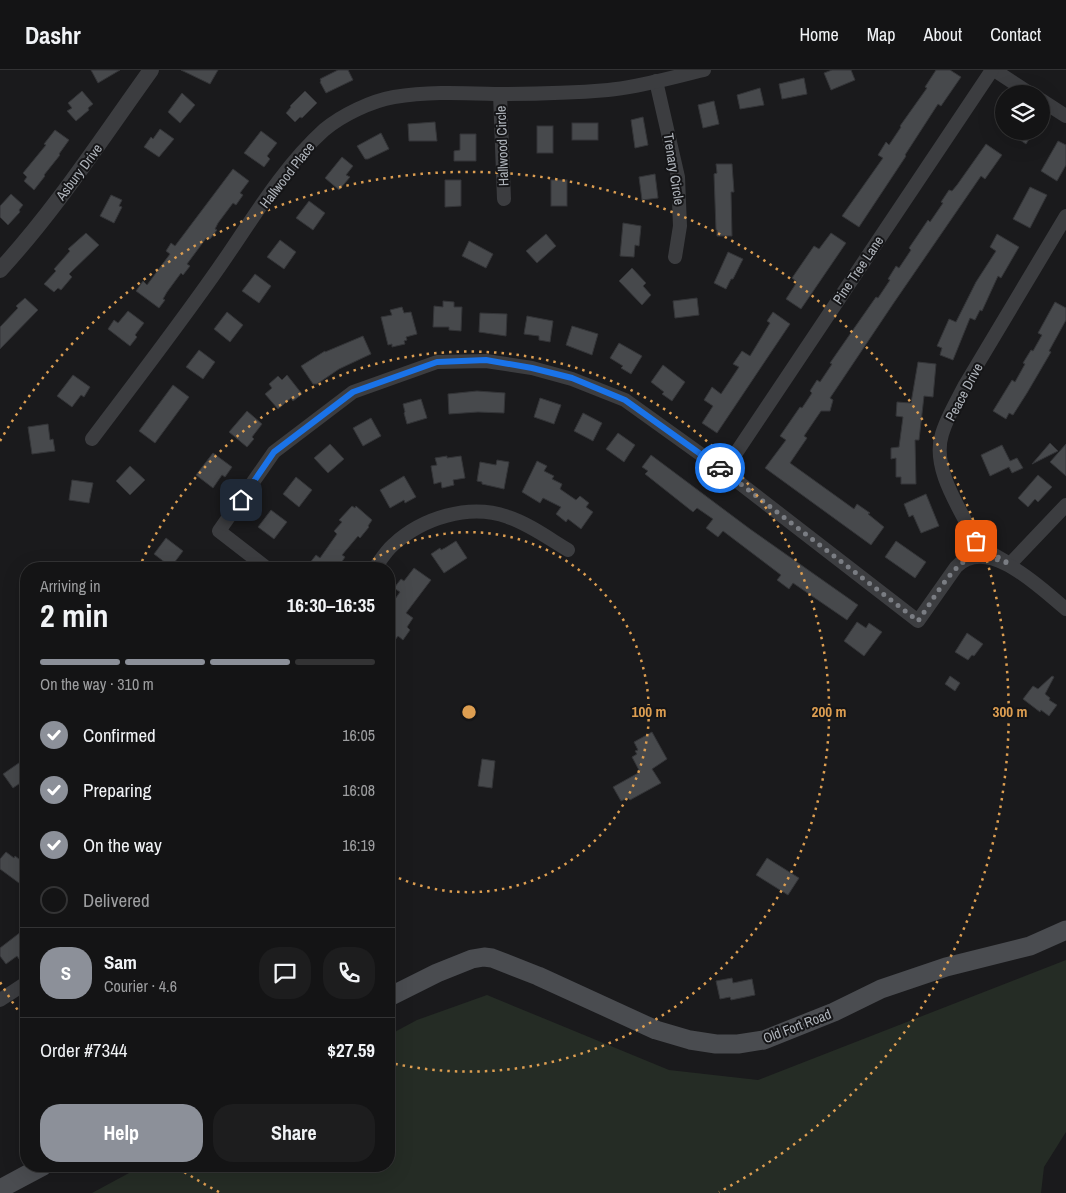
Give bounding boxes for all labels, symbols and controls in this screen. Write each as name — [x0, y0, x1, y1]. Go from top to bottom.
text: Dashr — [25, 19, 81, 51]
text: Home — [799, 22, 839, 47]
text: Map — [867, 22, 896, 47]
text: About — [924, 22, 962, 47]
text: Contact — [990, 22, 1041, 47]
map controls — [995, 85, 1050, 140]
button: layers — [995, 85, 1050, 140]
street label: Hallwood Circle — [492, 106, 512, 186]
street label: Trenary Circle — [659, 132, 689, 206]
street label: Hallwood Place — [256, 138, 318, 212]
street label: Asbury Drive — [51, 140, 106, 205]
street label: Pine Tree Lane — [829, 232, 887, 308]
street label: Peace Drive — [941, 360, 987, 424]
courier — [695, 443, 745, 493]
icon: car — [706, 454, 734, 482]
pin — [220, 479, 262, 521]
icon: home — [227, 486, 255, 514]
pin — [955, 520, 997, 562]
icon: bag — [962, 527, 990, 555]
text: Arriving in — [40, 575, 101, 597]
text: 16:30–16:35 — [287, 592, 375, 618]
text: 2 min — [40, 594, 109, 637]
text: On the way · 310 m — [40, 673, 154, 695]
text: 100 m — [632, 701, 666, 722]
text: 200 m — [812, 701, 846, 722]
text: 300 m — [993, 701, 1027, 722]
centre of rings — [460, 703, 478, 721]
icon: check — [40, 721, 68, 749]
text: Confirmed — [83, 722, 156, 748]
text: 16:05 — [342, 724, 375, 746]
icon: check — [40, 776, 68, 804]
text: Preparing — [83, 777, 151, 803]
text: 16:08 — [342, 779, 375, 801]
icon: check — [40, 831, 68, 859]
text: On the way — [83, 832, 162, 858]
text: 16:19 — [342, 834, 375, 856]
text: Delivered — [83, 887, 150, 913]
button: chat — [259, 947, 311, 999]
button: phone — [323, 947, 375, 999]
text: Sam — [104, 949, 137, 975]
text: S — [61, 960, 71, 986]
text: Courier · 4.6 — [104, 975, 177, 997]
street label: Old Fort Road — [760, 1005, 834, 1047]
text: Order #7344 — [40, 1037, 127, 1063]
text: $27.59 — [327, 1037, 375, 1063]
button: Help — [40, 1104, 203, 1162]
button: Share — [213, 1104, 375, 1162]

